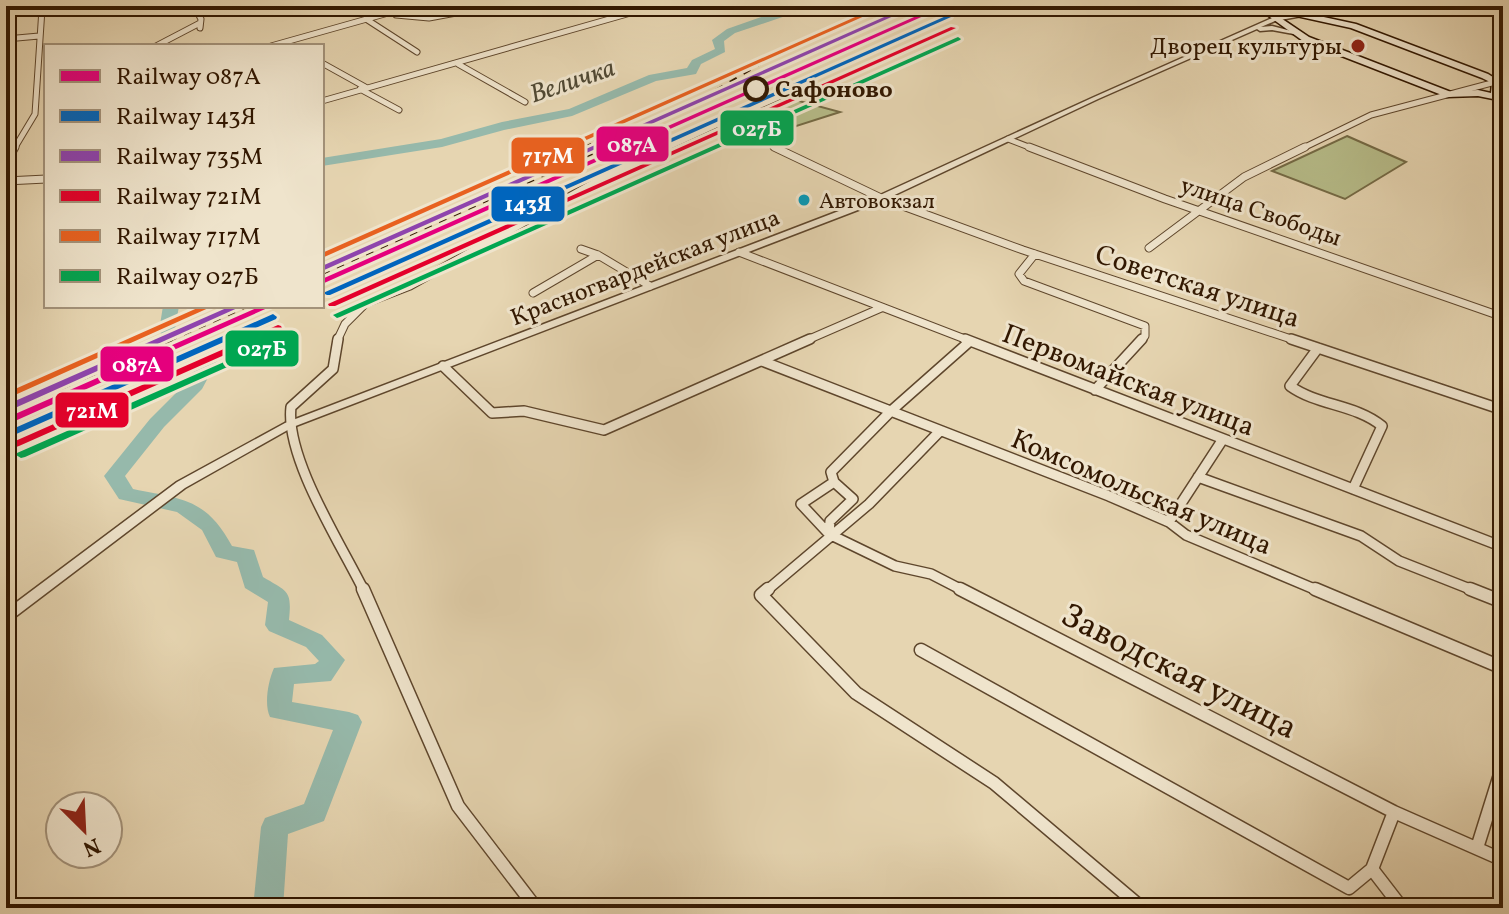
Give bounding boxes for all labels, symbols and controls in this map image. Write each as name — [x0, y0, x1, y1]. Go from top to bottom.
place label: Дворец культуры — [1150, 31, 1342, 65]
marker: Дворец культуры — [1349, 37, 1367, 55]
legend — [44, 44, 324, 308]
water label: Величка — [525, 51, 620, 113]
text: Railway 087А — [116, 61, 261, 95]
place label: Сафоново — [775, 74, 893, 108]
marker: Сафоново — [744, 77, 768, 101]
text: Railway 143Я — [116, 101, 256, 135]
line badge: 027Б — [719, 109, 795, 147]
text: 027Б — [732, 115, 782, 146]
line badge: 087А — [595, 125, 670, 163]
text: 087А — [607, 131, 657, 162]
line badge: 717М — [510, 136, 586, 175]
text: Railway 735М — [116, 141, 263, 175]
text: 717М — [522, 142, 574, 173]
street label: улица Свободы — [1175, 169, 1345, 256]
text: Railway 721М — [116, 181, 261, 215]
line badge: 143Я — [490, 185, 566, 223]
place label: Автовокзал — [819, 187, 935, 218]
text: 143Я — [504, 190, 552, 221]
marker: Автовокзал — [796, 192, 812, 208]
street label: Красногвардейская улица — [506, 202, 785, 336]
text: Railway 717М — [116, 221, 261, 255]
street label: Советская улица — [1090, 236, 1305, 339]
text: Railway 027Б — [116, 261, 259, 295]
street label: Первомайская улица — [996, 315, 1260, 447]
line badge: 027Б — [224, 329, 300, 368]
text: 027Б — [237, 335, 287, 366]
line badge: 087А — [99, 345, 175, 383]
text: 087А — [112, 351, 162, 382]
line badge: 721М — [54, 391, 130, 429]
text: 721М — [66, 397, 118, 428]
street label: Комсомольская улица — [1004, 421, 1278, 566]
street label: Заводская улица — [1052, 593, 1305, 753]
north arrow — [44, 790, 124, 870]
text: N — [77, 829, 105, 863]

